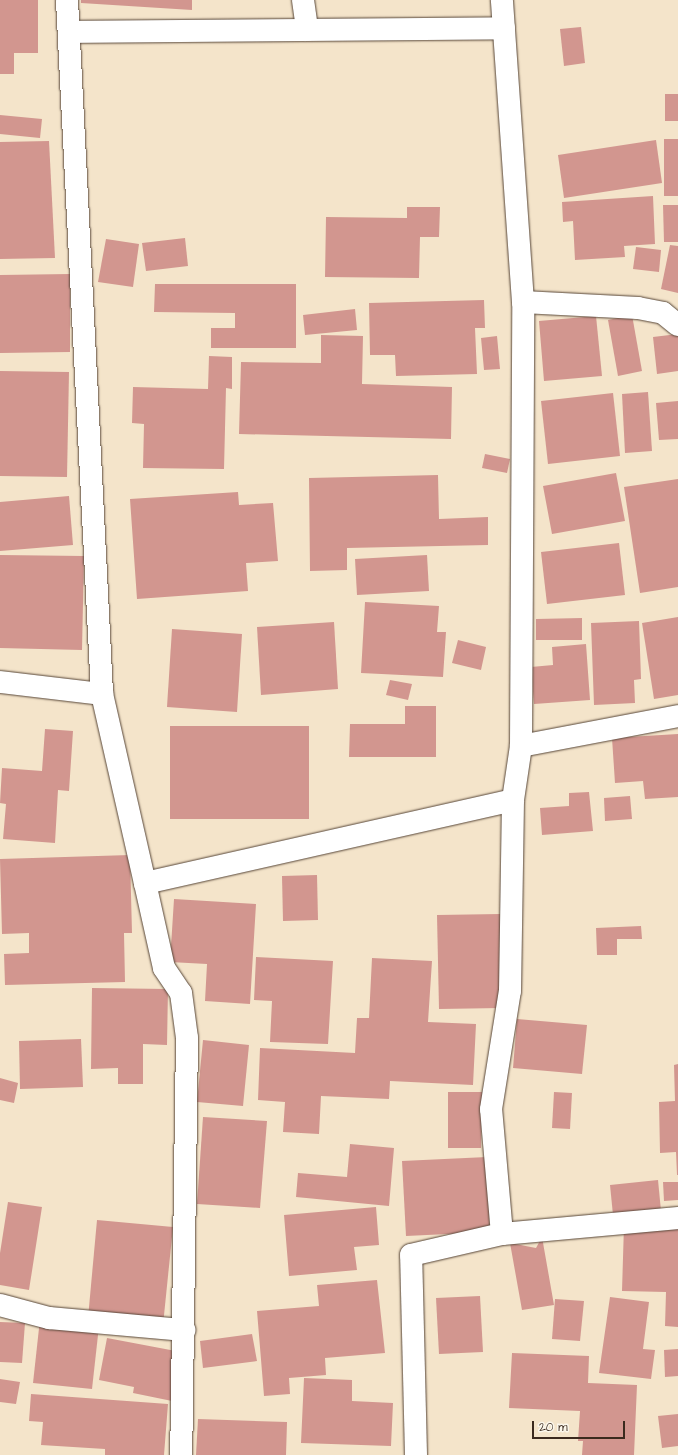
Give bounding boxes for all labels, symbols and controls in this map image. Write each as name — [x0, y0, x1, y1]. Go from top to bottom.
scale bar — [534, 1413, 627, 1439]
text: 20 m — [539, 1419, 568, 1436]

